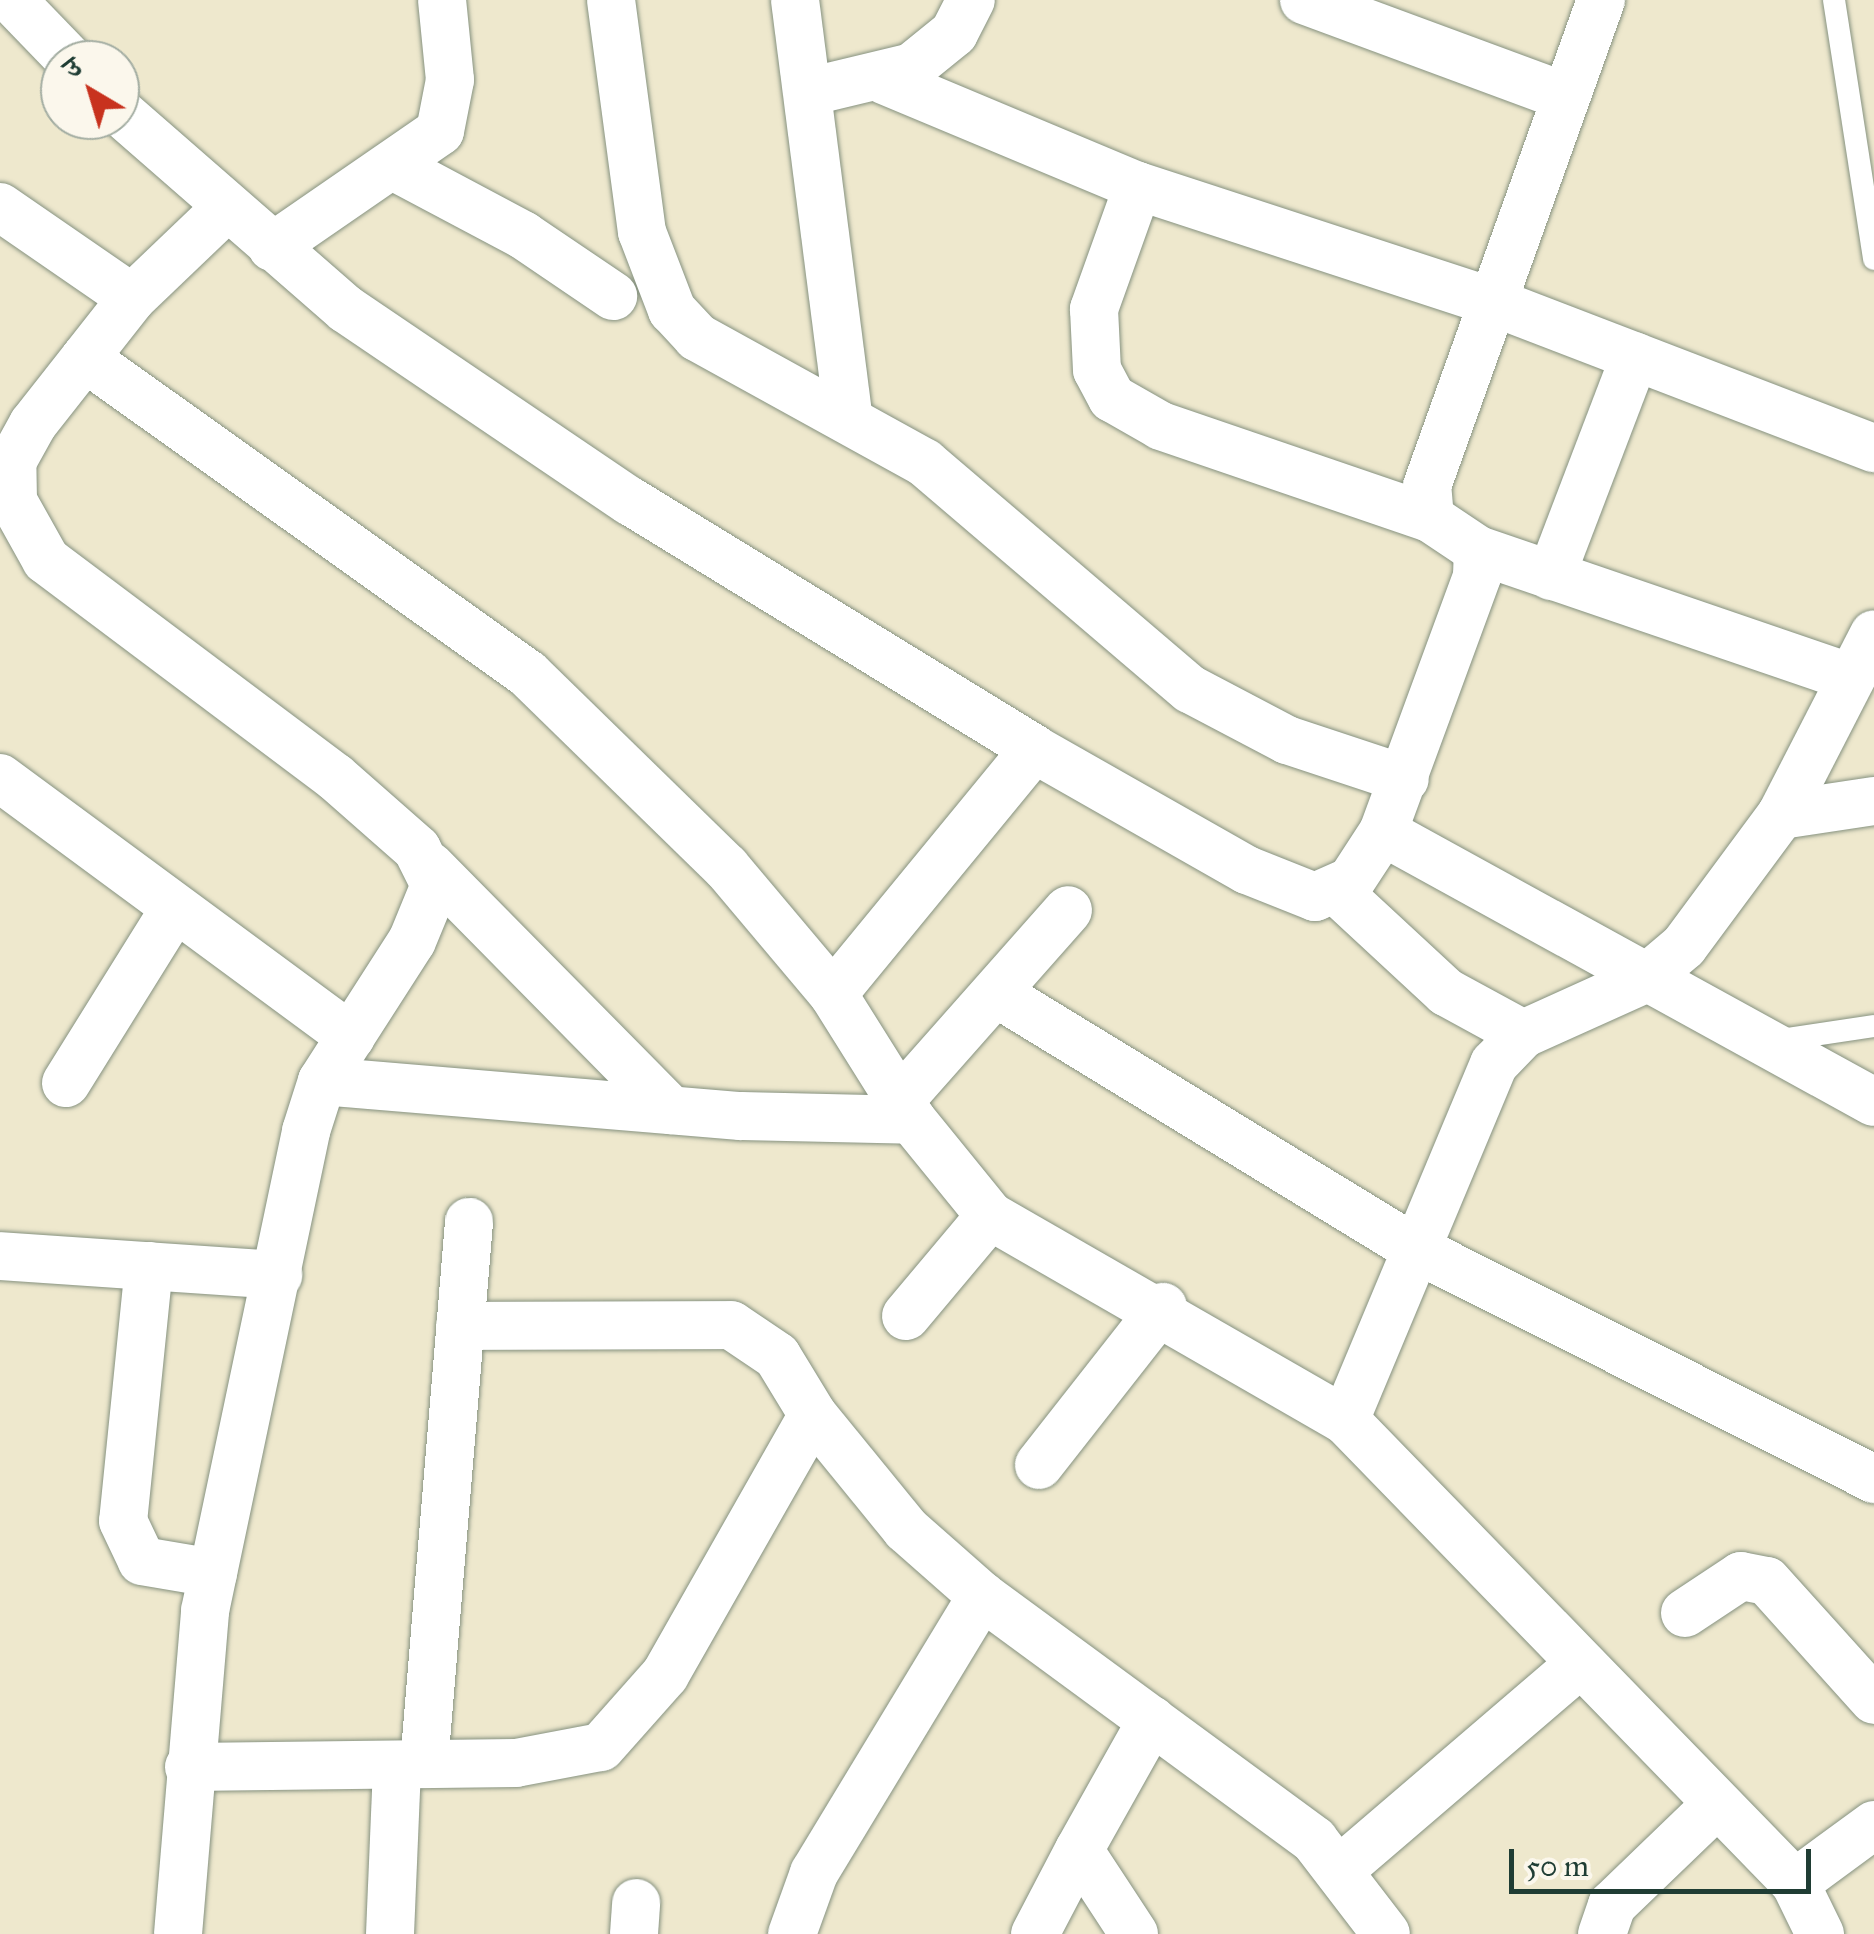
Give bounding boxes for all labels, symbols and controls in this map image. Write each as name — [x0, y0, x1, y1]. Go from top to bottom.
north arrow — [40, 40, 140, 140]
text: उ — [56, 49, 89, 86]
scale bar — [1514, 1829, 1816, 1891]
text: 50 m — [1526, 1848, 1589, 1884]

